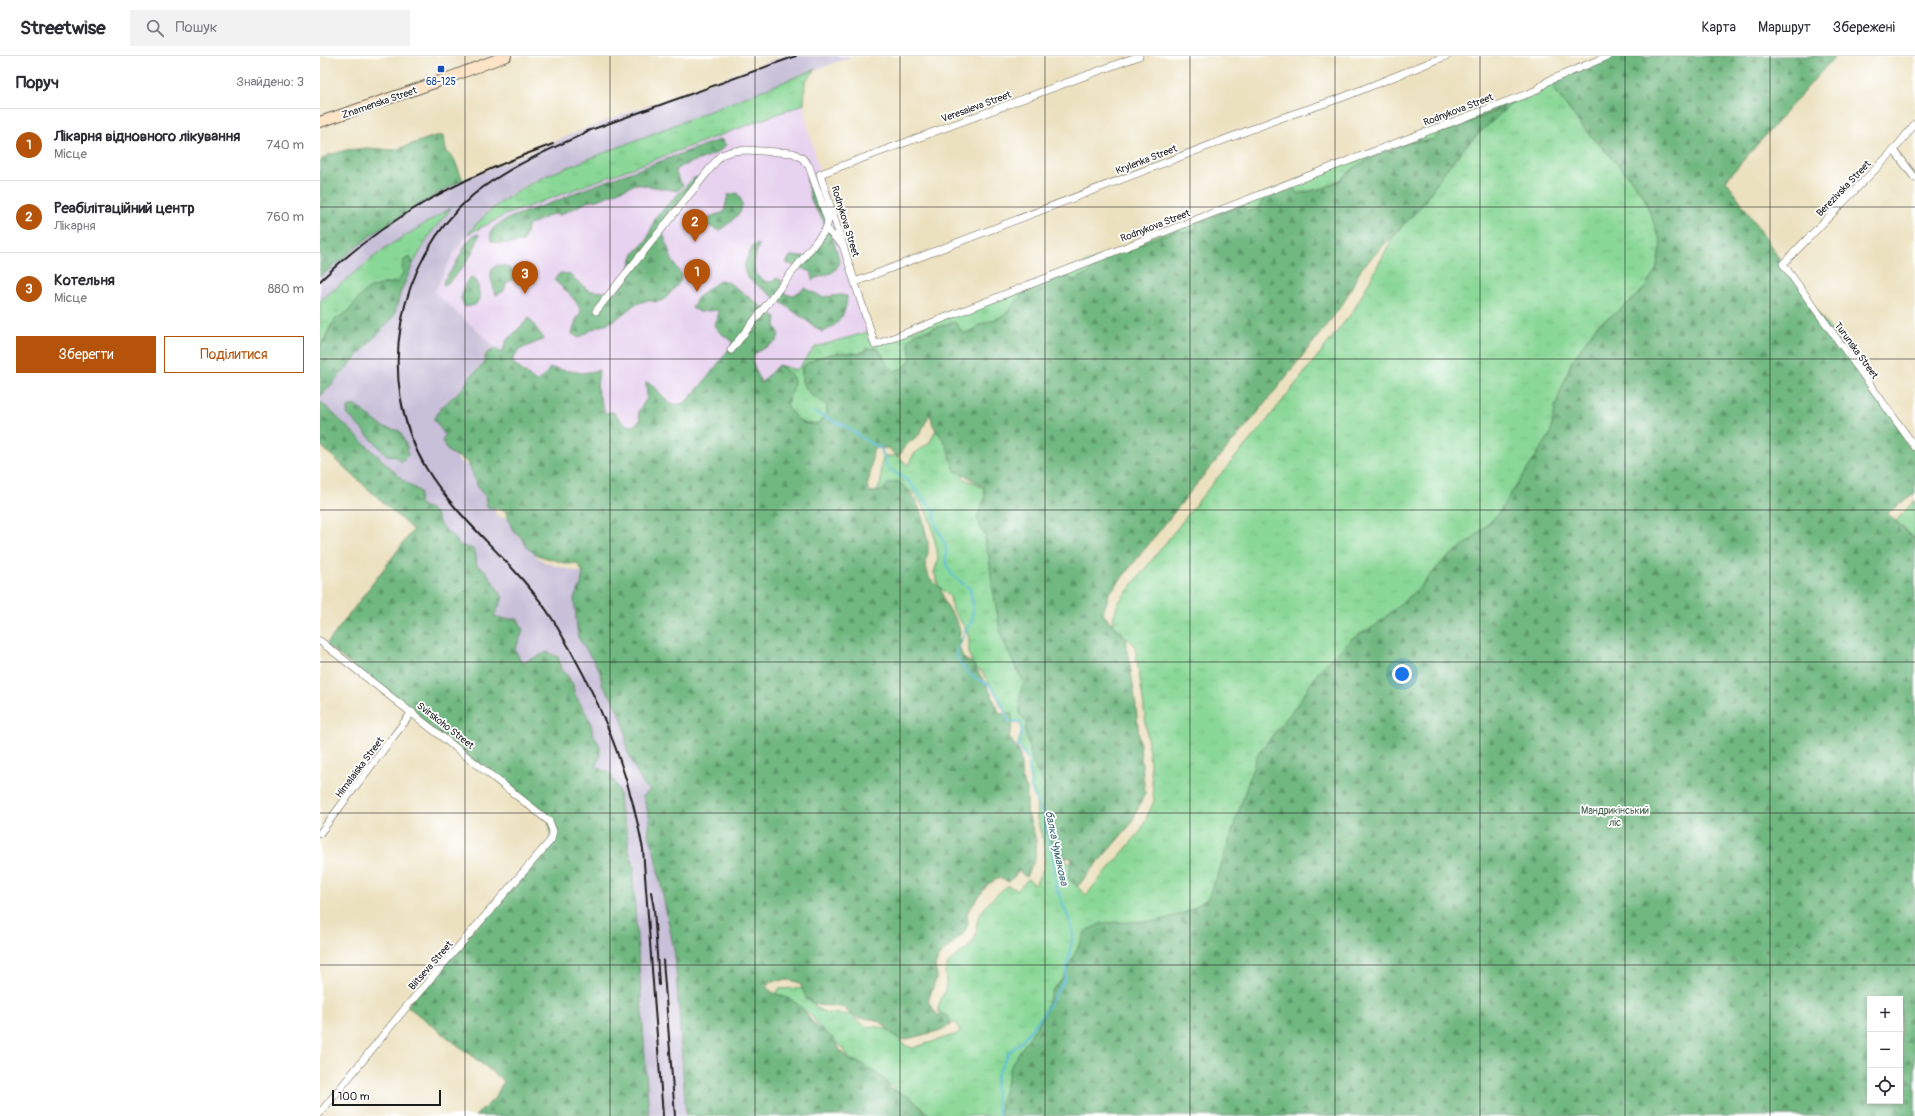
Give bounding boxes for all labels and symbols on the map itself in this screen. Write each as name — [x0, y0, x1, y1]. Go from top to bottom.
marker: 68-125 — [436, 64, 446, 74]
place label: 68-125 — [426, 76, 456, 88]
street label: Znamenska Street — [340, 84, 419, 121]
street label: Veresaieva Street — [940, 88, 1014, 125]
street label: Rodnykova Street — [1422, 91, 1496, 129]
street label: Krylenka Street — [1114, 142, 1180, 177]
street label: Berezivska Street — [1814, 157, 1874, 219]
street label: Rodnykova Street — [829, 184, 862, 259]
street label: Rodnykova Street — [1119, 207, 1193, 245]
pin: 2 — [682, 209, 708, 242]
pin: 1 — [684, 259, 710, 292]
pin: 3 — [512, 261, 538, 294]
street label: Turunska Street — [1832, 320, 1881, 382]
your location — [1392, 664, 1412, 684]
street label: Svirskoho Street — [414, 700, 477, 752]
street label: Himalaiska Street — [333, 734, 387, 800]
park label: Мандрикінський ліс — [1581, 805, 1649, 829]
water label: балка Чумакова — [1042, 809, 1071, 888]
street label: Biitseva Street — [406, 938, 456, 993]
scale bar — [332, 1088, 441, 1107]

